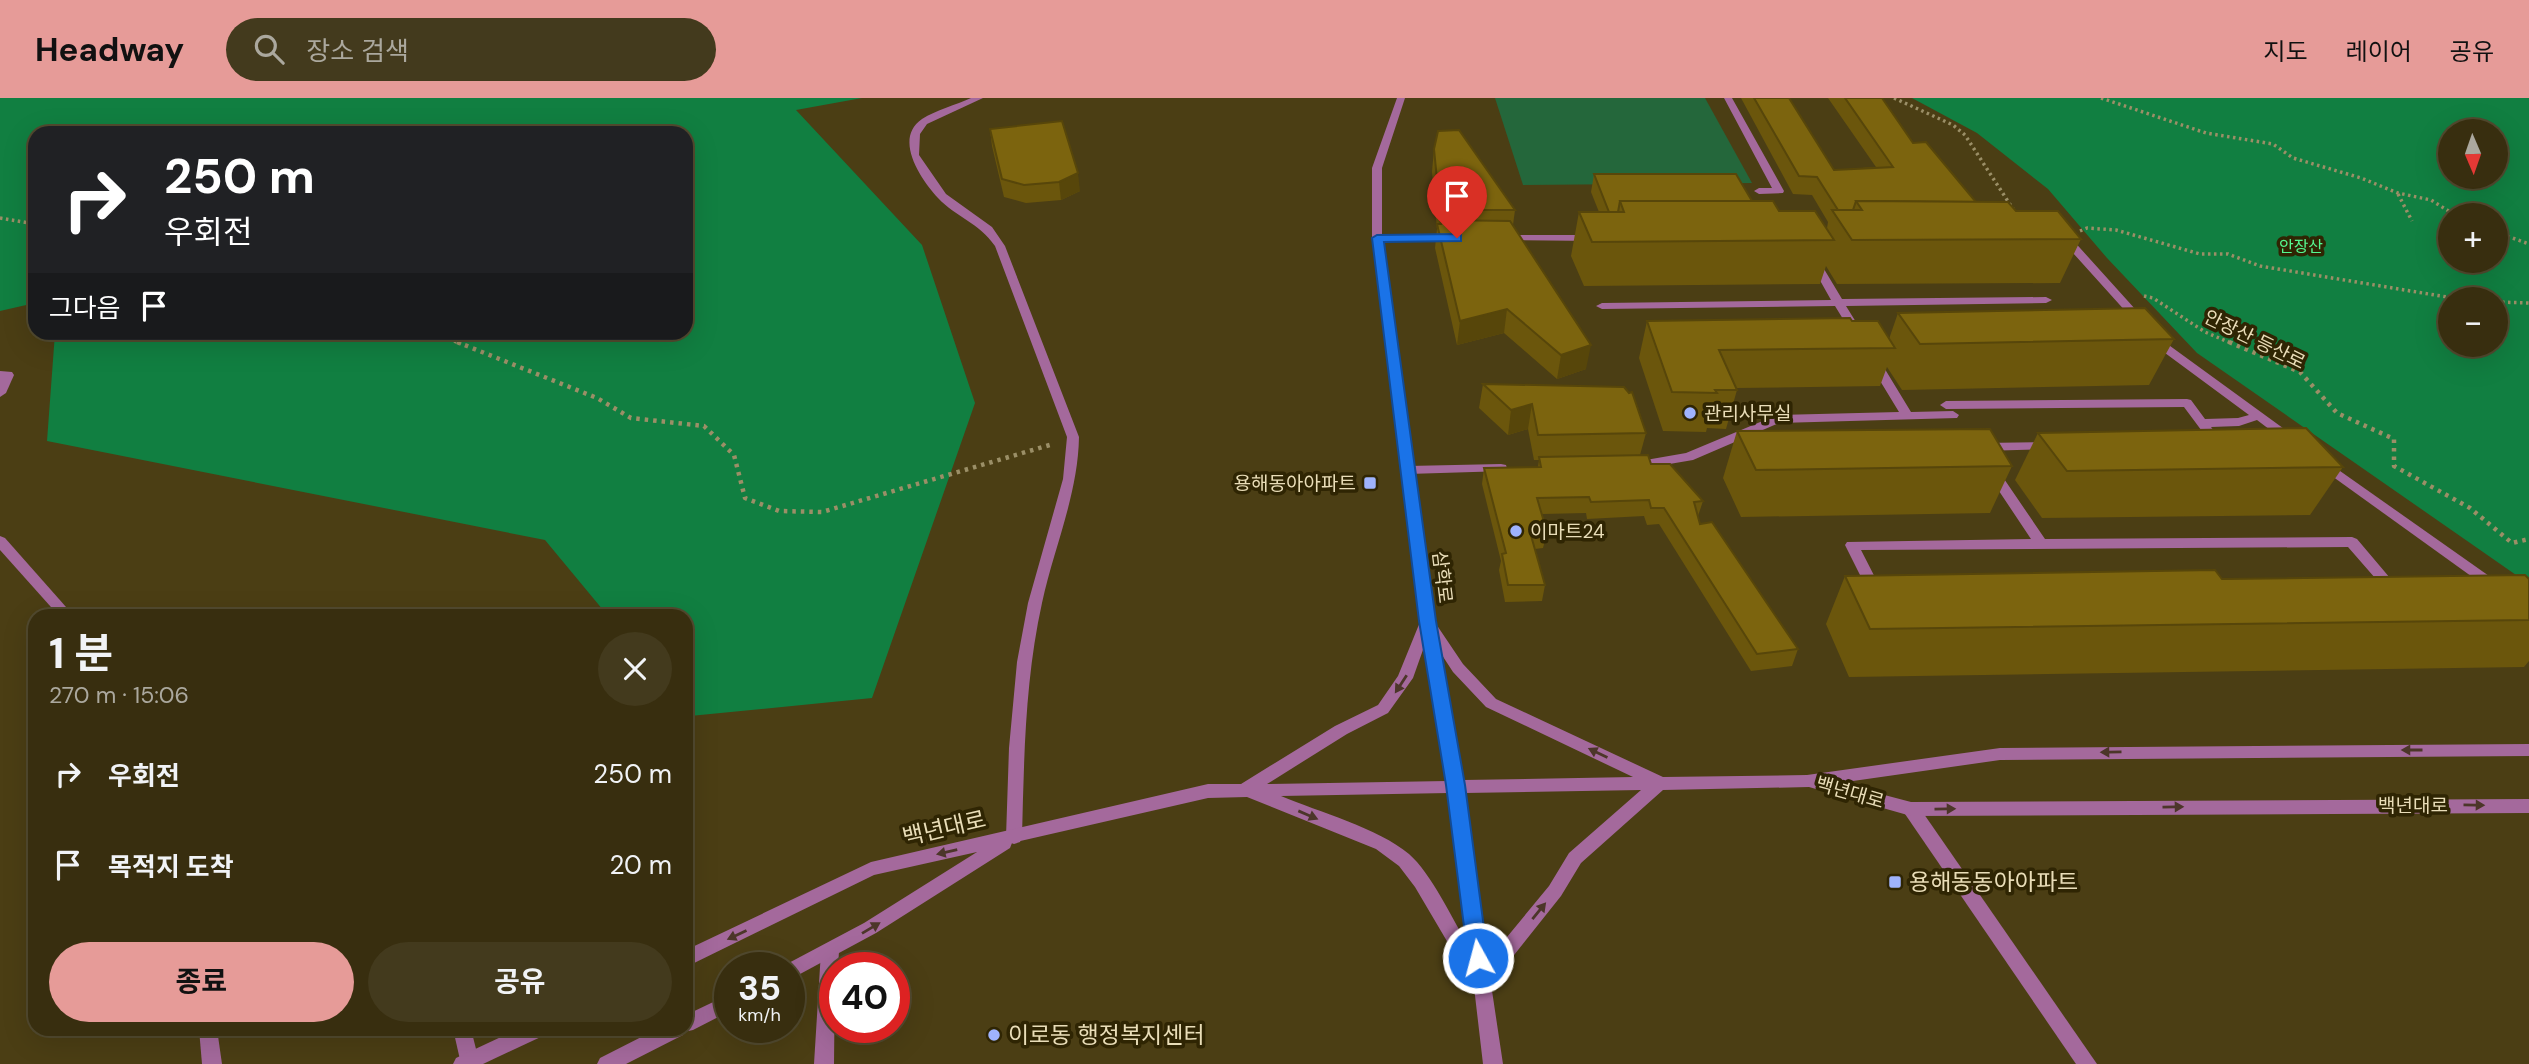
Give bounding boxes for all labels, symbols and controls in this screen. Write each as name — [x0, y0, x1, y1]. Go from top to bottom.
search box — [226, 18, 716, 81]
text: Headway — [35, 28, 184, 71]
icon: search — [250, 30, 288, 68]
text: 장소 검색 — [306, 34, 409, 68]
text: 지도 — [2263, 36, 2308, 67]
text: 레이어 — [2346, 36, 2412, 67]
text: 공유 — [2450, 36, 2494, 67]
north arrow — [2438, 119, 2508, 189]
map controls — [2438, 119, 2508, 357]
text: 250 m — [164, 144, 315, 208]
icon: right — [49, 154, 140, 245]
pin — [1427, 166, 1487, 238]
icon: arrive — [1438, 177, 1476, 215]
button: + — [2438, 203, 2508, 273]
text: 우회전 — [164, 211, 252, 253]
park label: 안장산 — [2279, 236, 2323, 257]
icon: arrive — [135, 287, 173, 325]
button: − — [2438, 287, 2508, 357]
text: 그다음 — [49, 291, 121, 325]
street label: 안장산 등산로 — [2200, 304, 2310, 375]
place label: 관리사무실 — [1704, 401, 1791, 426]
marker: 관리사무실 — [1682, 405, 1698, 421]
place label: 용해동아아파트 — [1234, 471, 1356, 496]
marker: 용해동아아파트 — [1362, 475, 1378, 491]
place label: 이마트24 — [1530, 519, 1605, 544]
marker: 이마트24 — [1508, 523, 1524, 539]
street label: 삼학로 — [1427, 550, 1458, 605]
text: 1 분 — [49, 626, 113, 681]
button: close — [598, 632, 672, 706]
one-way arrow — [1394, 674, 1407, 693]
text: 270 m · 15:06 — [49, 680, 189, 710]
one-way arrow — [2401, 744, 2423, 755]
one-way arrow — [2100, 747, 2122, 758]
one-way arrow — [1588, 748, 1608, 759]
icon: right — [49, 755, 87, 793]
text: 250 m — [593, 757, 672, 791]
text: 우회전 — [108, 759, 180, 793]
street label: 백년대로 — [1813, 771, 1887, 814]
street label: 백년대로 — [2378, 793, 2448, 818]
one-way arrow — [2463, 799, 2485, 811]
one-way arrow — [2162, 801, 2184, 813]
one-way arrow — [1935, 803, 1957, 815]
street label: 백년대로 — [899, 804, 989, 852]
one-way arrow — [1298, 810, 1319, 821]
icon: arrive — [49, 846, 87, 884]
one-way arrow — [936, 847, 958, 858]
text: 20 m — [609, 848, 672, 882]
text: 목적지 도착 — [108, 850, 234, 884]
place label: 용해동동아아파트 — [1909, 867, 2078, 897]
marker: 용해동동아아파트 — [1887, 874, 1903, 890]
one-way arrow — [1532, 902, 1547, 920]
one-way arrow — [861, 921, 880, 934]
position arrow — [1441, 921, 1515, 995]
one-way arrow — [727, 930, 747, 941]
button: 종료 — [49, 942, 354, 1022]
button: 공유 — [368, 942, 672, 1022]
speed limit sign: 40 — [819, 952, 910, 1043]
text: 35 — [738, 965, 781, 1011]
text: km/h — [738, 1003, 781, 1027]
place label: 이로동 행정복지센터 — [1008, 1020, 1205, 1050]
marker: 이로동 행정복지센터 — [986, 1027, 1002, 1043]

